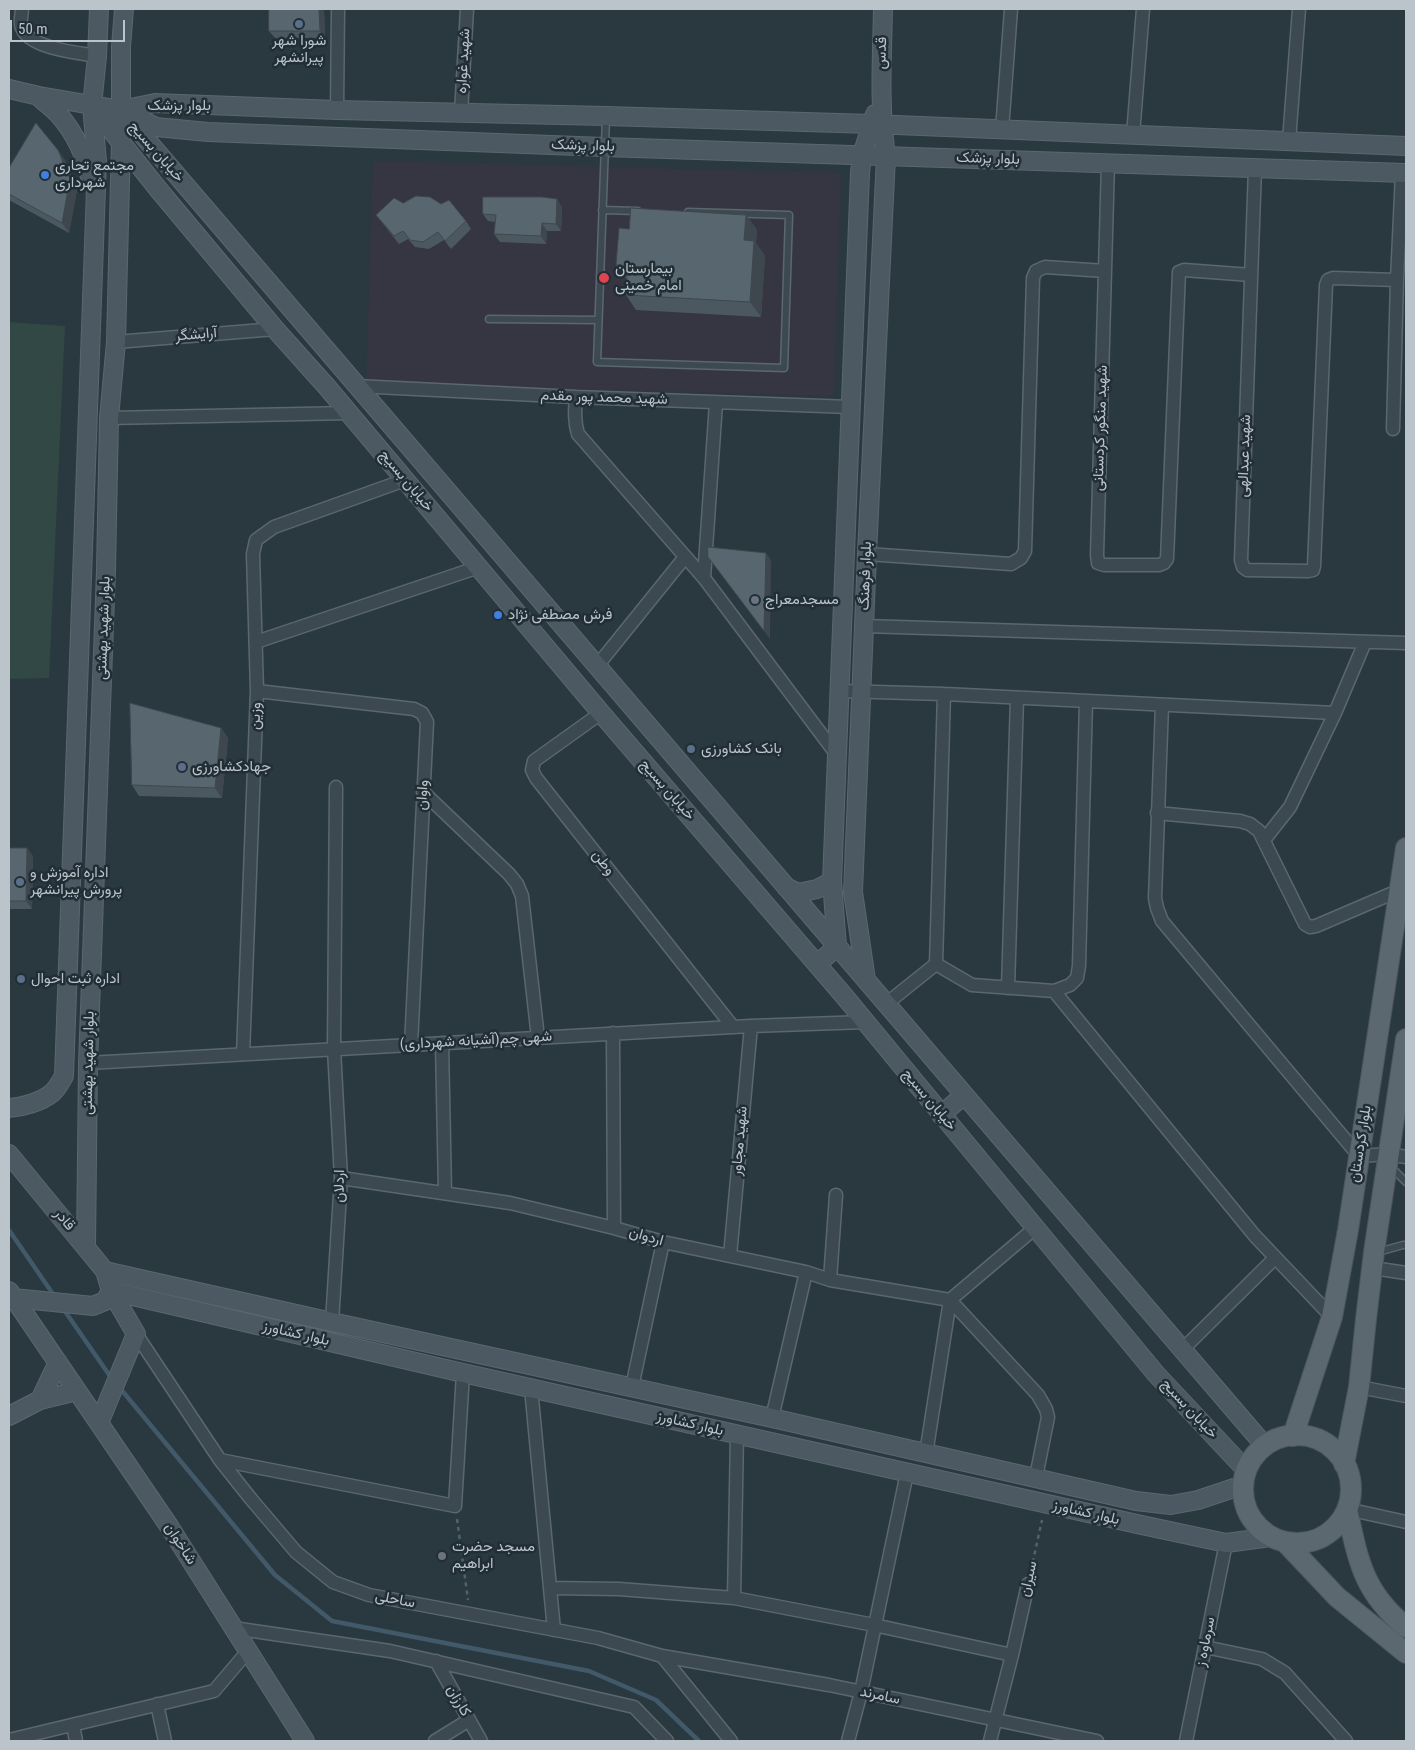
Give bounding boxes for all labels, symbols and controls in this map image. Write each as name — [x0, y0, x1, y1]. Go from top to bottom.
scale bar — [12, 10, 128, 42]
marker: شورا شهر پیرانشهر — [293, 18, 305, 30]
text: 50 m — [18, 20, 48, 38]
street label: شهید غواره — [453, 28, 475, 94]
place label: شورا شهر پیرانشهر — [272, 32, 326, 67]
street label: قدس — [872, 36, 892, 70]
street label: بلوار پزشک — [147, 97, 211, 115]
street label: خیابان بسیج — [125, 118, 187, 186]
street label: بلوار پزشک — [551, 136, 615, 156]
street label: بلوار پزشک — [956, 149, 1020, 169]
place label: مجتمع تجاری شهرداری — [55, 157, 134, 192]
marker: مجتمع تجاری شهرداری — [39, 169, 51, 181]
place label: بیمارستان امام خمینی — [615, 260, 682, 295]
marker: بیمارستان امام خمینی — [597, 271, 611, 285]
street label: آرایشگر — [174, 324, 218, 346]
street label: شهید منگور کردستانی — [1090, 365, 1112, 491]
street label: شهید محمد پور مقدم — [540, 387, 668, 409]
street label: شهید عبدالهی — [1235, 414, 1255, 498]
street label: خیابان بسیج — [375, 446, 437, 516]
street label: بلوار فرهنگ — [856, 541, 876, 611]
street label: بلوار شهید بهشتی — [93, 576, 115, 680]
place label: مسجدمعراج — [765, 591, 839, 609]
marker: مسجدمعراج — [749, 594, 761, 606]
place label: فرش مصطفی نژاد — [508, 606, 612, 624]
marker: فرش مصطفی نژاد — [492, 609, 504, 621]
street label: وزین — [247, 702, 265, 730]
place label: بانک کشاورزی — [701, 740, 782, 758]
marker: بانک کشاورزی — [685, 743, 697, 755]
street label: خیابان بسیج — [636, 756, 698, 824]
place label: جهادکشاورزی — [192, 758, 271, 776]
marker: جهادکشاورزی — [176, 761, 188, 773]
street label: واوان — [413, 779, 433, 811]
street label: وطن — [588, 847, 618, 879]
place label: اداره آموزش و پرورش پیرانشهر — [30, 864, 122, 899]
marker: اداره آموزش و پرورش پیرانشهر — [14, 876, 26, 888]
place label: اداره ثبت احوال — [31, 970, 120, 988]
marker: اداره ثبت احوال — [15, 973, 27, 985]
street label: بلوار شهید بهشتی — [79, 1011, 99, 1115]
street label: شهی چم(آشیانه شهرداری) — [399, 1028, 553, 1054]
street label: خیابان بسیج — [898, 1065, 960, 1135]
street label: بلوار کردستان — [1346, 1104, 1376, 1184]
street label: شهید مجاور — [728, 1105, 752, 1177]
street label: اردلان — [331, 1169, 349, 1203]
street label: قادر — [50, 1205, 78, 1235]
street label: اردوان — [627, 1224, 665, 1250]
street label: بلوار کشاورز — [261, 1318, 331, 1350]
street label: خیابان بسیج — [1157, 1375, 1221, 1443]
street label: بلوار کشاورز — [655, 1408, 725, 1440]
street label: بلوار کشاورز — [1051, 1497, 1121, 1529]
street label: شاخوان — [160, 1520, 200, 1568]
place label: مسجد حضرت ابراهیم — [452, 1538, 535, 1573]
marker: مسجد حضرت ابراهیم — [436, 1550, 448, 1562]
street label: سیران — [1016, 1559, 1042, 1599]
street label: ساحلی — [374, 1587, 416, 1613]
street label: سرماوه ز — [1192, 1615, 1220, 1669]
street label: کارزان — [442, 1682, 474, 1720]
street label: سامرند — [858, 1683, 902, 1709]

